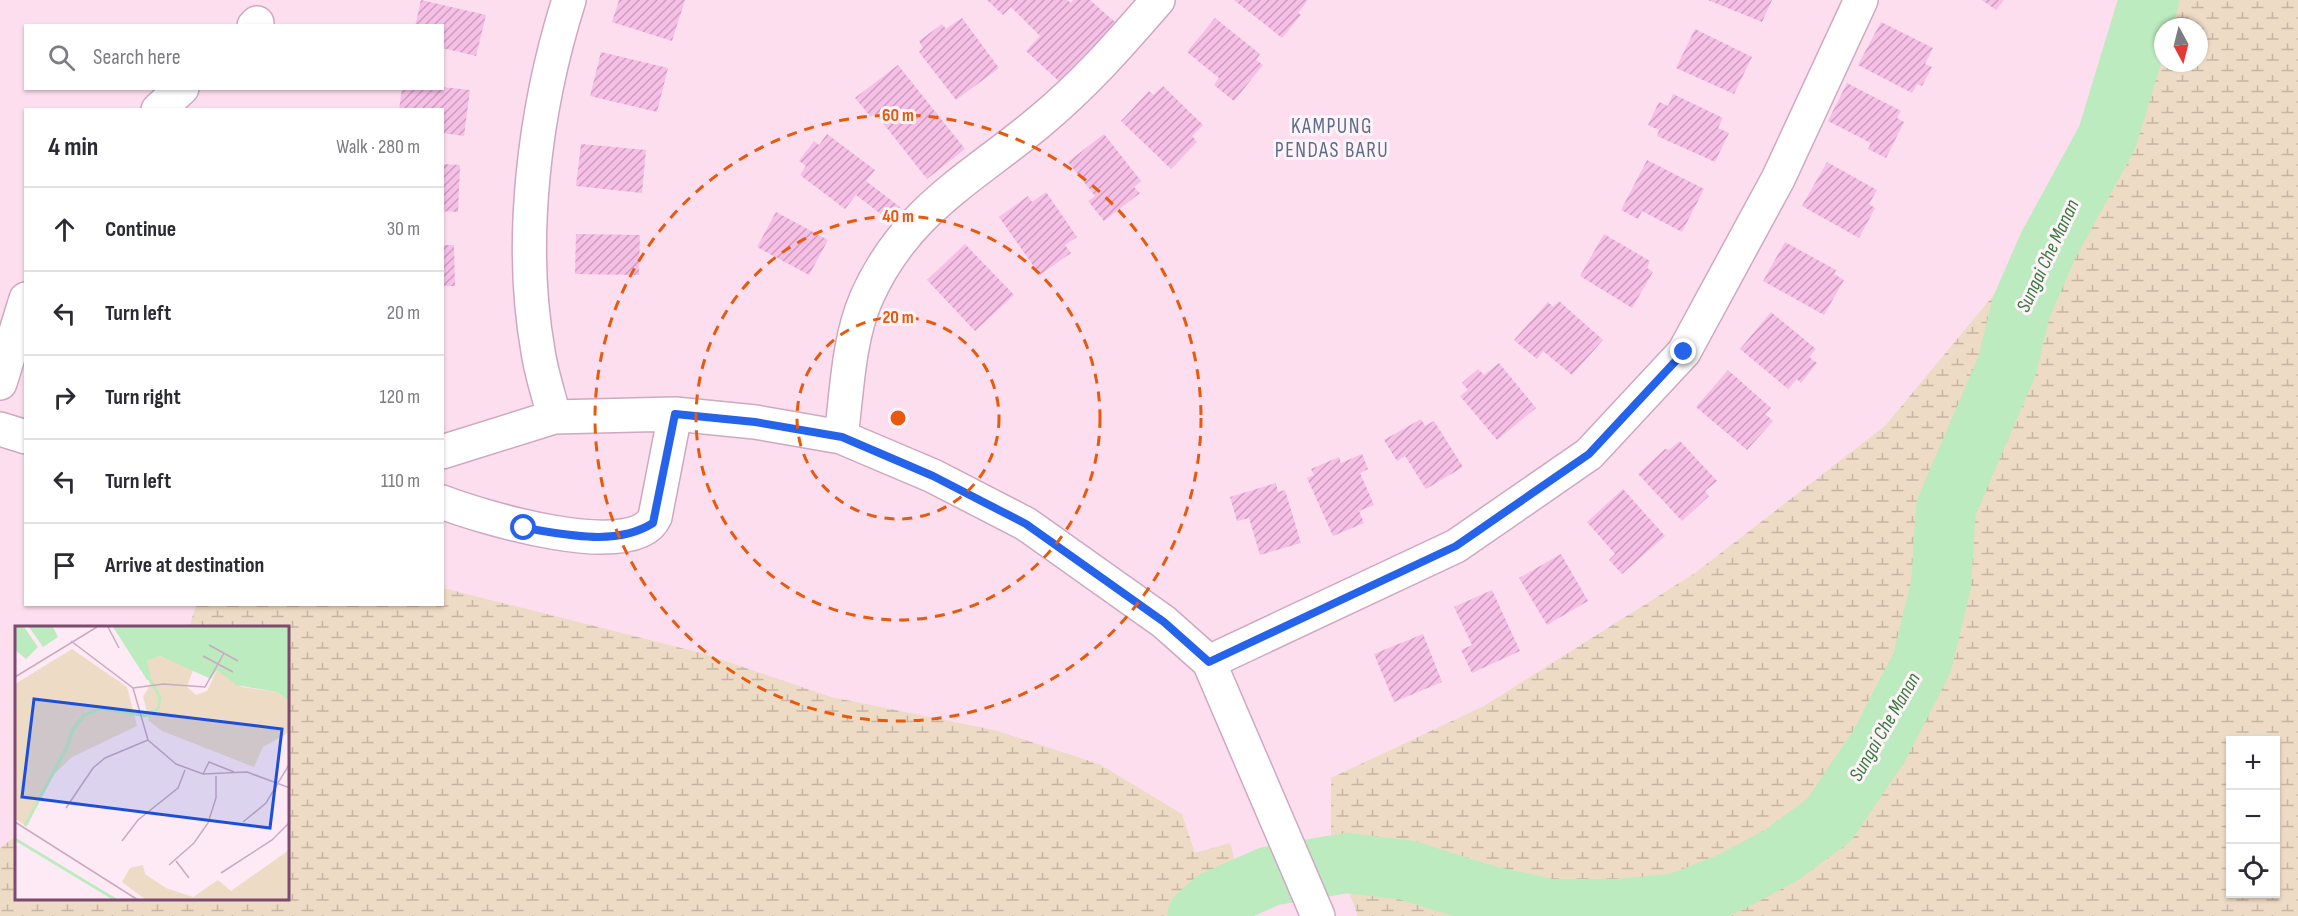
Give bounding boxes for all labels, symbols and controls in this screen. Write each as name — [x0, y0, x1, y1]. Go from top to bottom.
north arrow — [2154, 18, 2208, 72]
search box — [24, 24, 444, 90]
icon: search — [45, 41, 78, 74]
text: Search here — [93, 44, 180, 71]
text: 60 m — [882, 105, 914, 126]
district label: KAMPUNG PENDAS BARU — [1275, 114, 1389, 163]
text: 4 min — [48, 132, 98, 163]
text: Walk · 280 m — [336, 135, 420, 159]
water label: Sungai Che Manan — [2011, 196, 2085, 316]
text: 40 m — [882, 206, 914, 227]
icon: ahead — [48, 213, 81, 246]
text: Continue — [105, 216, 176, 243]
text: 30 m — [387, 217, 420, 241]
icon: left — [48, 297, 81, 330]
text: Turn left — [105, 300, 171, 327]
text: 20 m — [387, 301, 420, 325]
text: 20 m — [882, 307, 914, 328]
route end — [1670, 338, 1696, 364]
icon: right — [48, 381, 81, 414]
text: Turn right — [105, 384, 181, 411]
text: 120 m — [380, 385, 420, 409]
centre of rings — [888, 408, 908, 428]
icon: left — [48, 465, 81, 498]
text: Turn left — [105, 468, 171, 495]
text: 110 m — [381, 469, 420, 493]
route start — [510, 514, 536, 540]
icon: arrive — [48, 549, 81, 582]
text: Arrive at destination — [105, 552, 264, 579]
inset map — [15, 626, 290, 901]
water label: Sungai Che Manan — [1844, 668, 1926, 786]
map controls — [2226, 736, 2280, 898]
button: + — [2226, 736, 2280, 790]
button: − — [2226, 790, 2280, 844]
button: locate — [2226, 844, 2280, 898]

